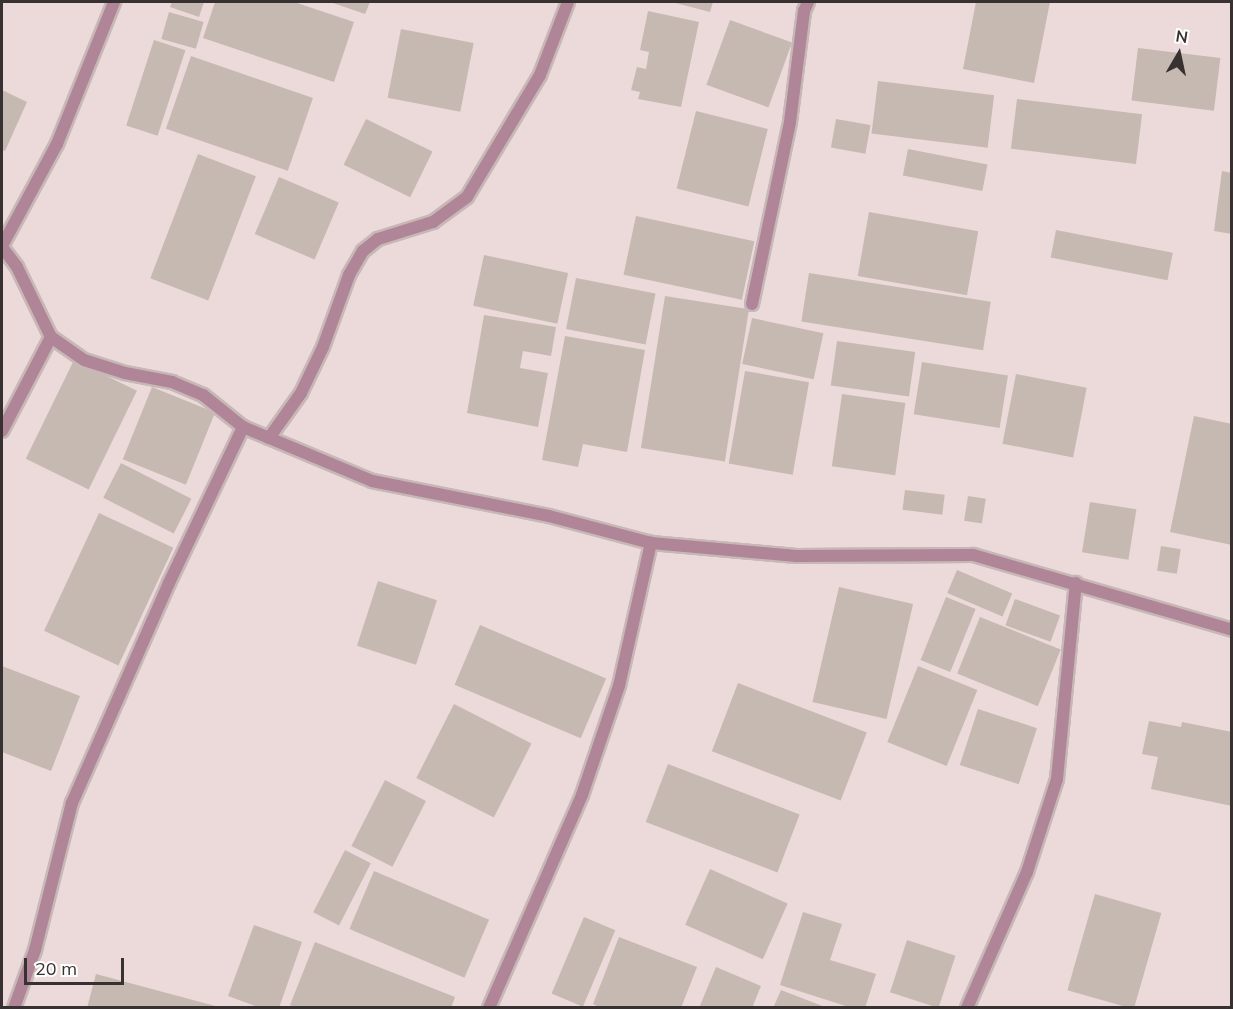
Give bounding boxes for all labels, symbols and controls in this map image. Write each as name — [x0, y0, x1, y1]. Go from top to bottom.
north arrow — [1149, 24, 1209, 84]
text: N — [1174, 25, 1189, 47]
scale bar — [27, 946, 128, 984]
text: 20 m — [35, 957, 77, 980]

